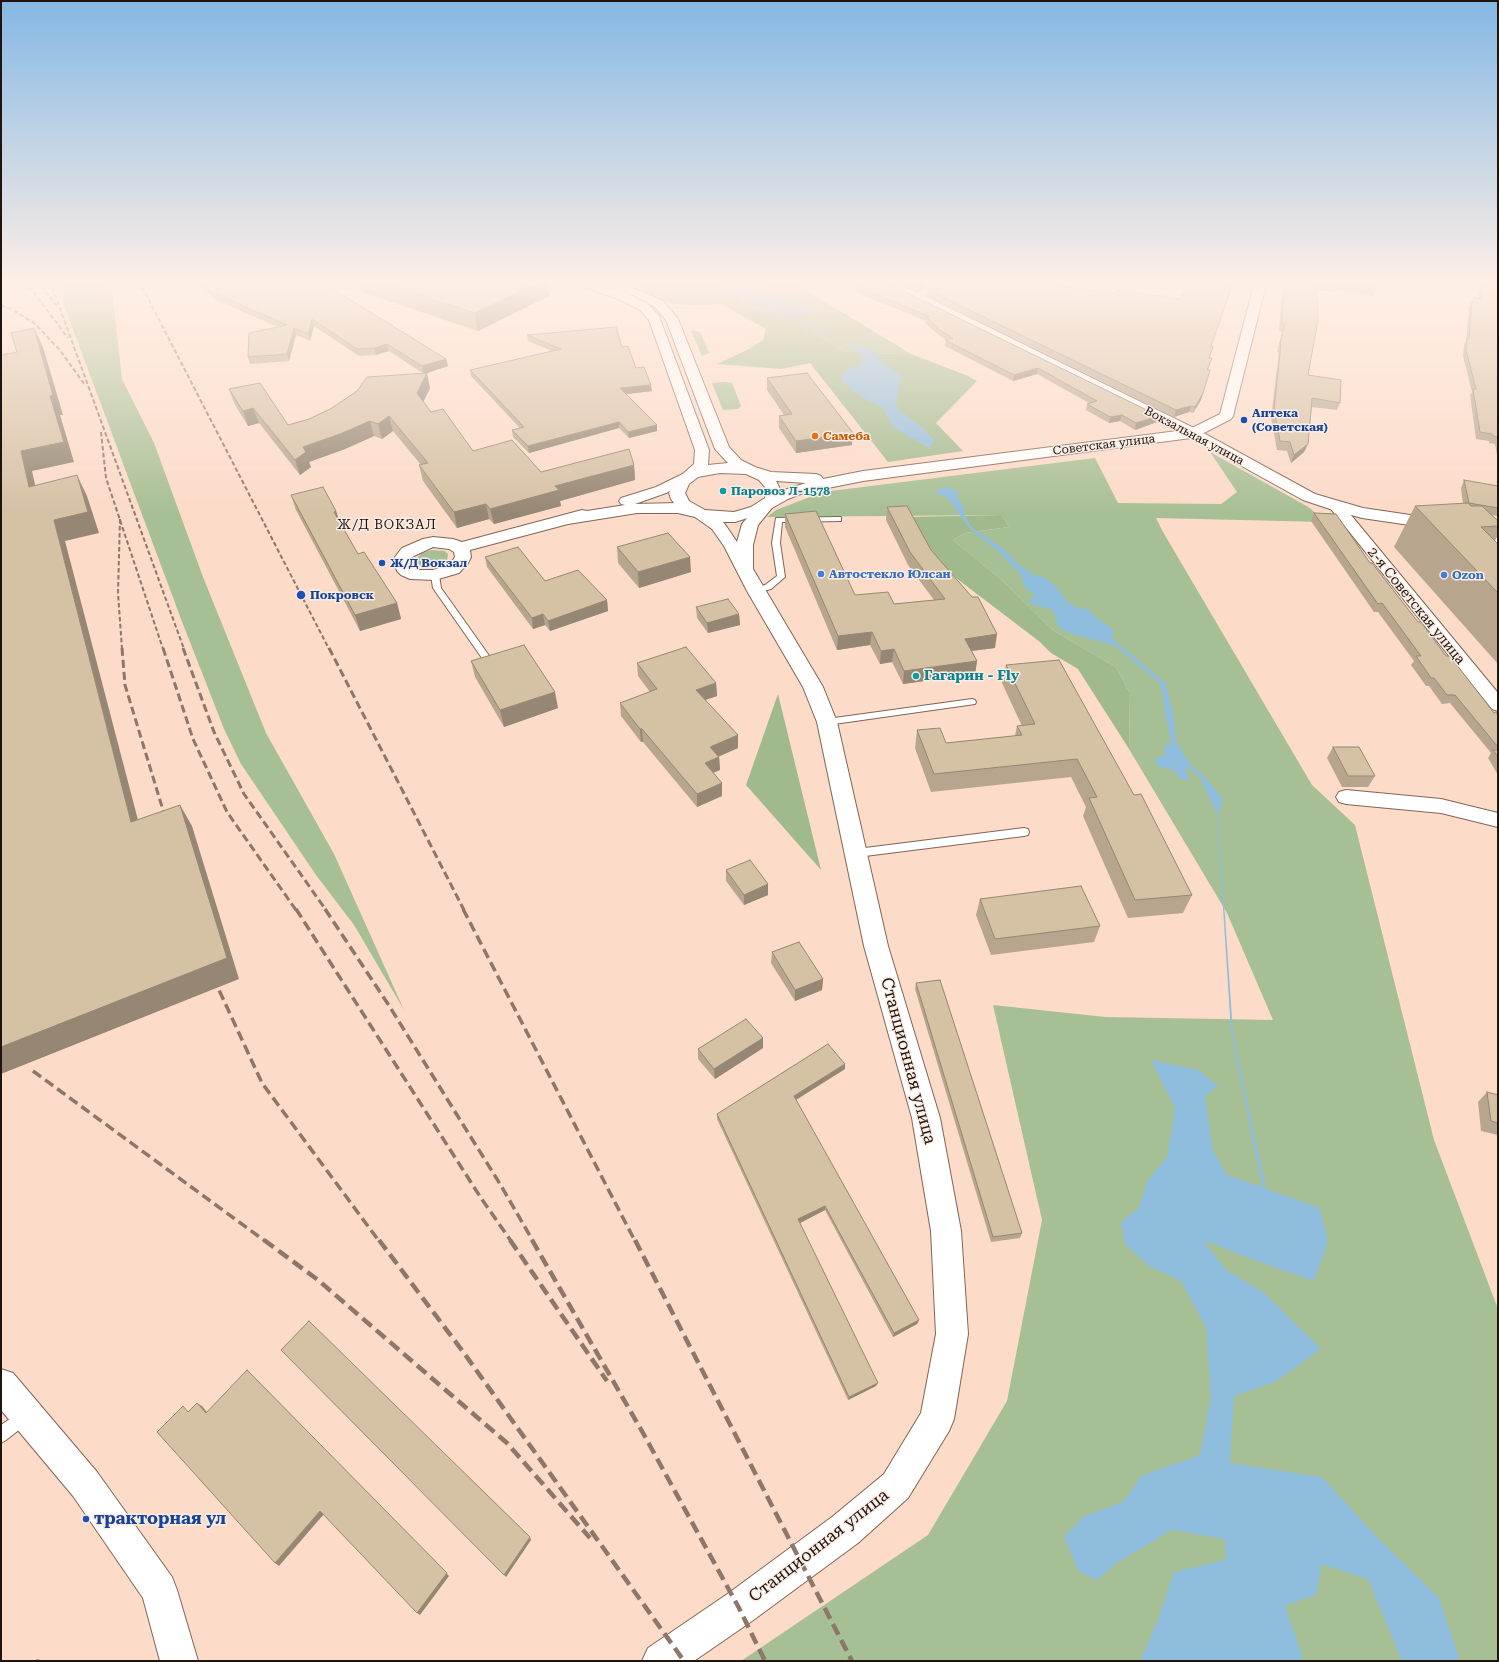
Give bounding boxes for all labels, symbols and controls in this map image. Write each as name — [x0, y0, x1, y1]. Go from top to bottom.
street label: Вокзальная улица — [1142, 404, 1246, 468]
place label: Аптека (Советская) — [1252, 406, 1328, 434]
marker: Аптека (Советская) — [1239, 415, 1249, 425]
place label: Самеба — [823, 429, 870, 443]
marker: Самеба — [810, 431, 820, 441]
street label: Советская улица — [1052, 432, 1156, 458]
place label: Паровоз Л-1578 — [731, 484, 830, 498]
marker: Паровоз Л-1578 — [718, 486, 728, 496]
district label: Ж/Д ВОКЗАЛ — [337, 517, 437, 533]
street label: 2-я Советская улица — [1364, 544, 1468, 668]
place label: Ж/Д Вокзал — [390, 556, 467, 570]
marker: Ж/Д Вокзал — [377, 558, 387, 568]
place label: Автостекло Юлсан — [829, 567, 951, 581]
place label: Ozon — [1452, 568, 1484, 582]
marker: Автостекло Юлсан — [816, 569, 826, 579]
marker: Ozon — [1439, 570, 1449, 580]
place label: Покровск — [310, 588, 374, 602]
marker: Покровск — [295, 589, 307, 601]
place label: Гагарин - Fly — [924, 668, 1019, 684]
marker: Гагарин - Fly — [911, 671, 921, 681]
street label: Станционная улица — [876, 975, 940, 1147]
street label: Станционная улица — [745, 1485, 893, 1607]
place label: тракторная ул — [94, 1509, 226, 1529]
marker: тракторная ул — [81, 1514, 91, 1524]

